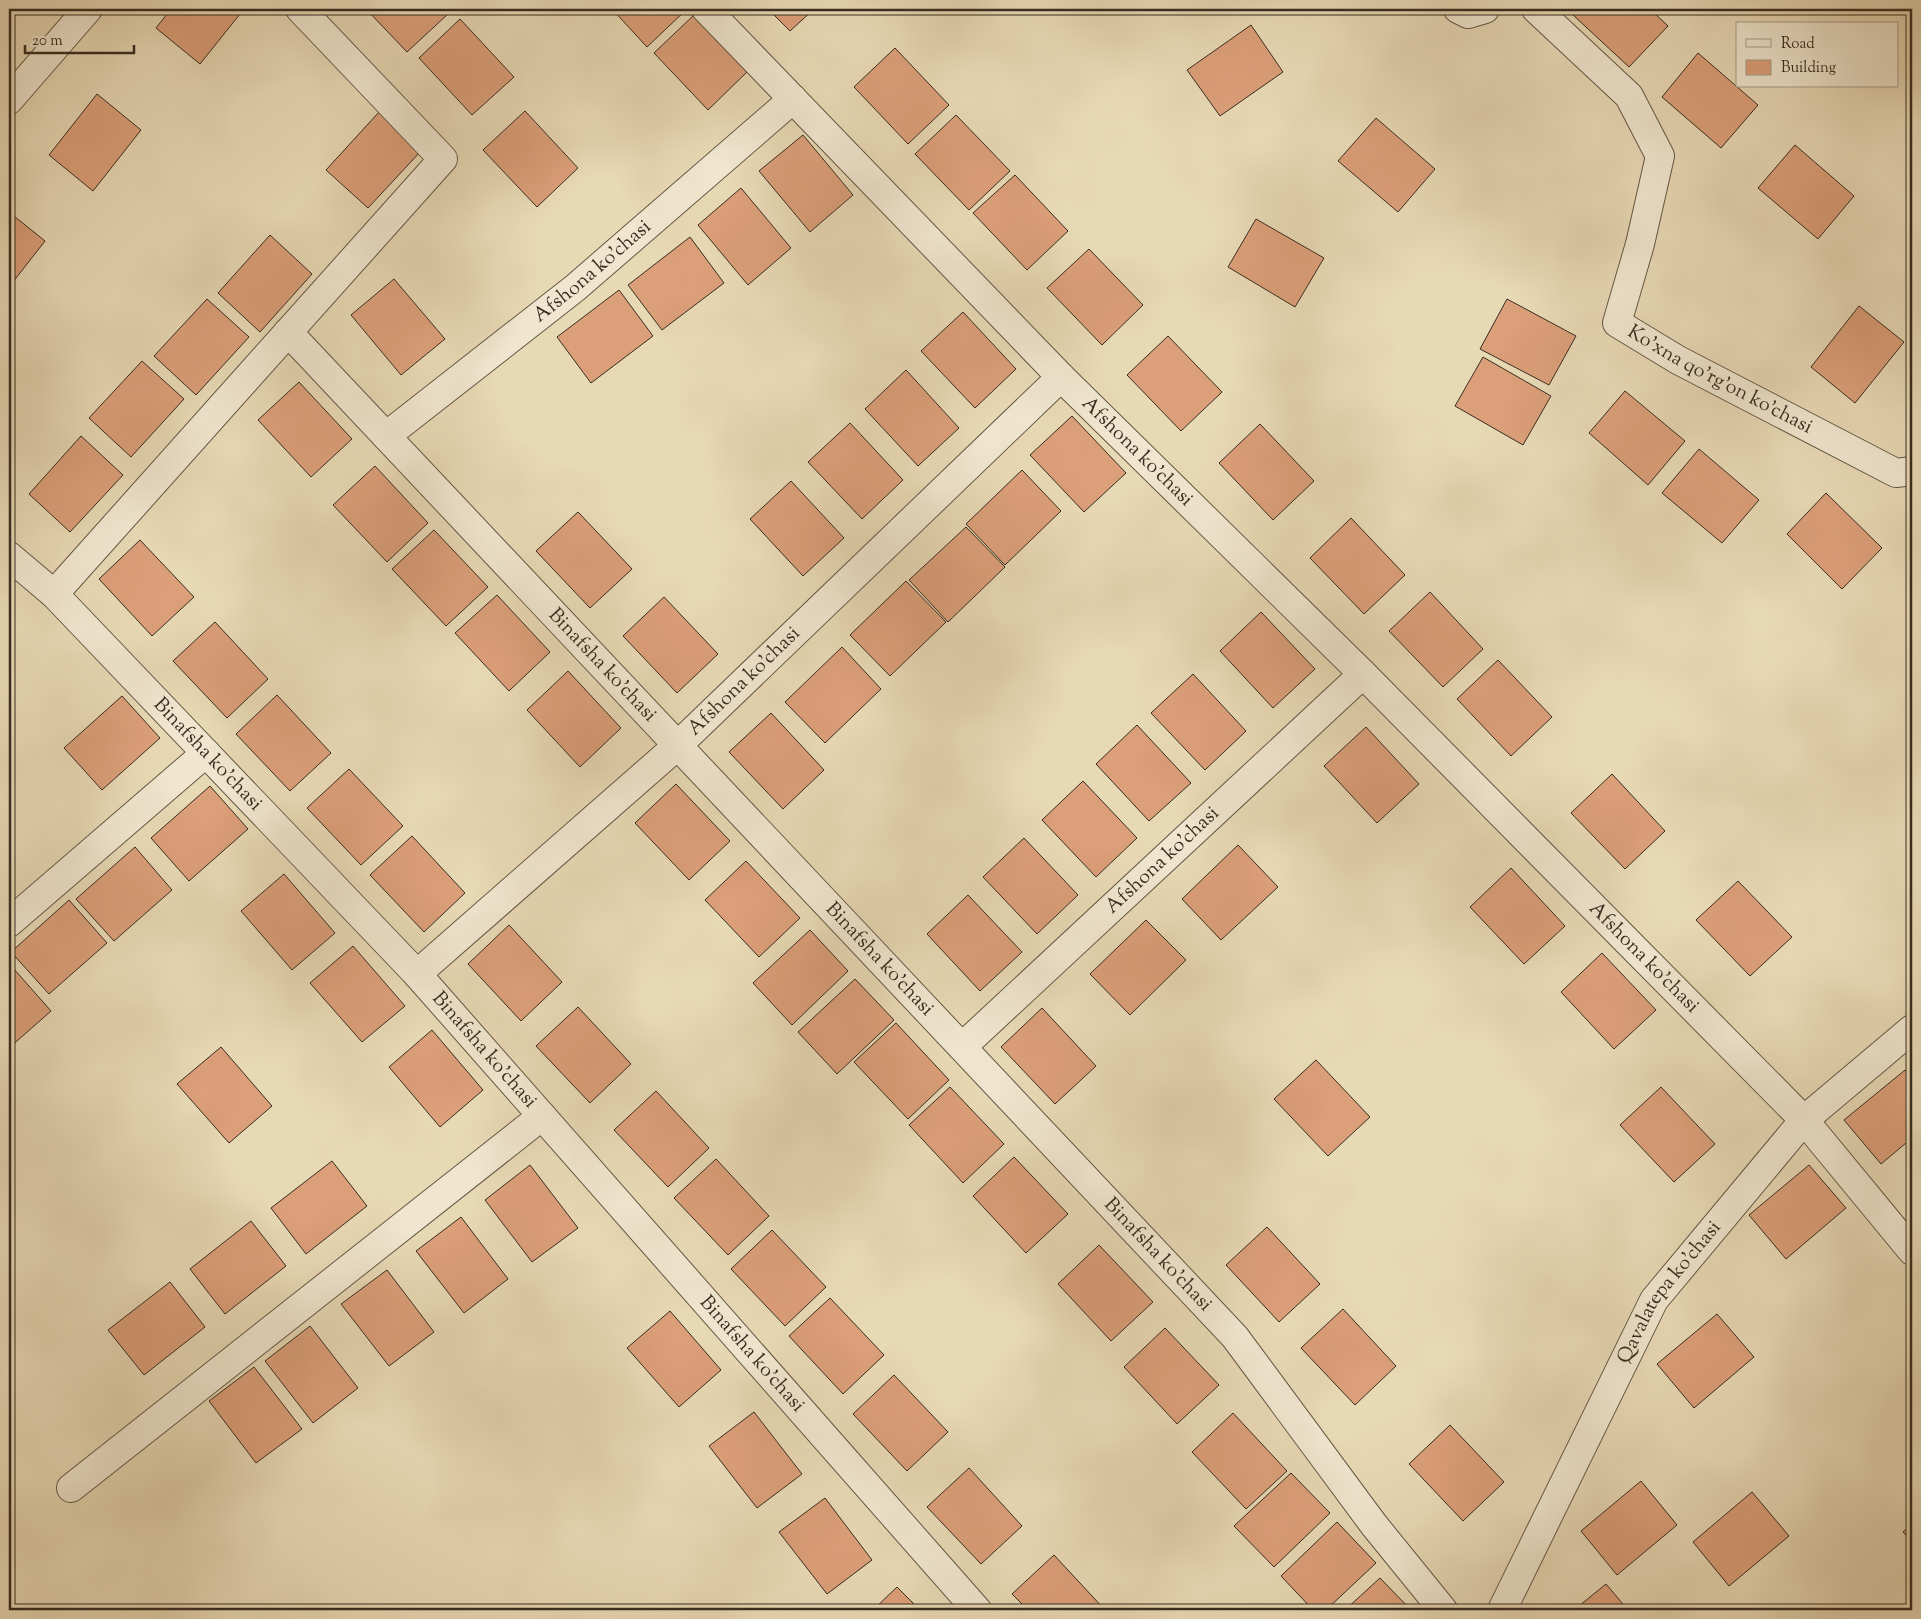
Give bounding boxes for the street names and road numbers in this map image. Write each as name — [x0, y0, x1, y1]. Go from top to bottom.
street label: Afshona ko'chasi — [527, 213, 658, 330]
street label: Ko'xna qo'rg'on ko'chasi — [1622, 318, 1818, 442]
street label: Afshona ko'chasi — [1075, 390, 1200, 514]
street label: Binafsha ko'chasi — [541, 602, 663, 729]
street label: Afshona ko'chasi — [681, 620, 807, 743]
street label: Binafsha ko'chasi — [146, 691, 269, 818]
street label: Afshona ko'chasi — [1099, 800, 1226, 921]
street label: Afshona ko'chasi — [1582, 895, 1706, 1020]
street label: Binafsha ko'chasi — [818, 896, 940, 1023]
street label: Binafsha ko'chasi — [425, 985, 544, 1115]
street label: Binafsha ko'chasi — [1097, 1191, 1219, 1319]
street label: Qavalatepa ko'chasi — [1610, 1214, 1729, 1369]
street label: Binafsha ko'chasi — [692, 1289, 812, 1419]

